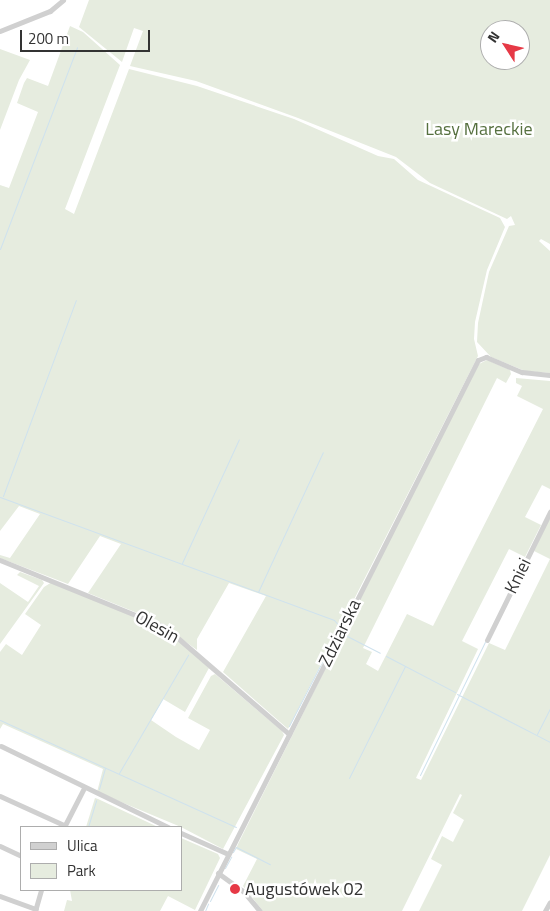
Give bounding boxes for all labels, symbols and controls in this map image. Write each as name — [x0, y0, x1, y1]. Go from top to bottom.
scale bar — [22, 20, 152, 52]
north arrow — [480, 20, 530, 70]
text: 200 m — [28, 27, 69, 50]
text: N — [482, 27, 505, 47]
park label: Lasy Mareckie — [425, 118, 533, 140]
street label: Kniei — [500, 555, 536, 597]
street label: Zdziarska — [314, 596, 366, 670]
street label: Olesin — [131, 606, 183, 648]
legend — [20, 826, 182, 891]
text: Ulica — [67, 834, 97, 857]
text: Park — [67, 859, 96, 882]
place label: Augustówek 02 — [245, 878, 364, 900]
marker: Augustówek 02 — [229, 883, 241, 895]

